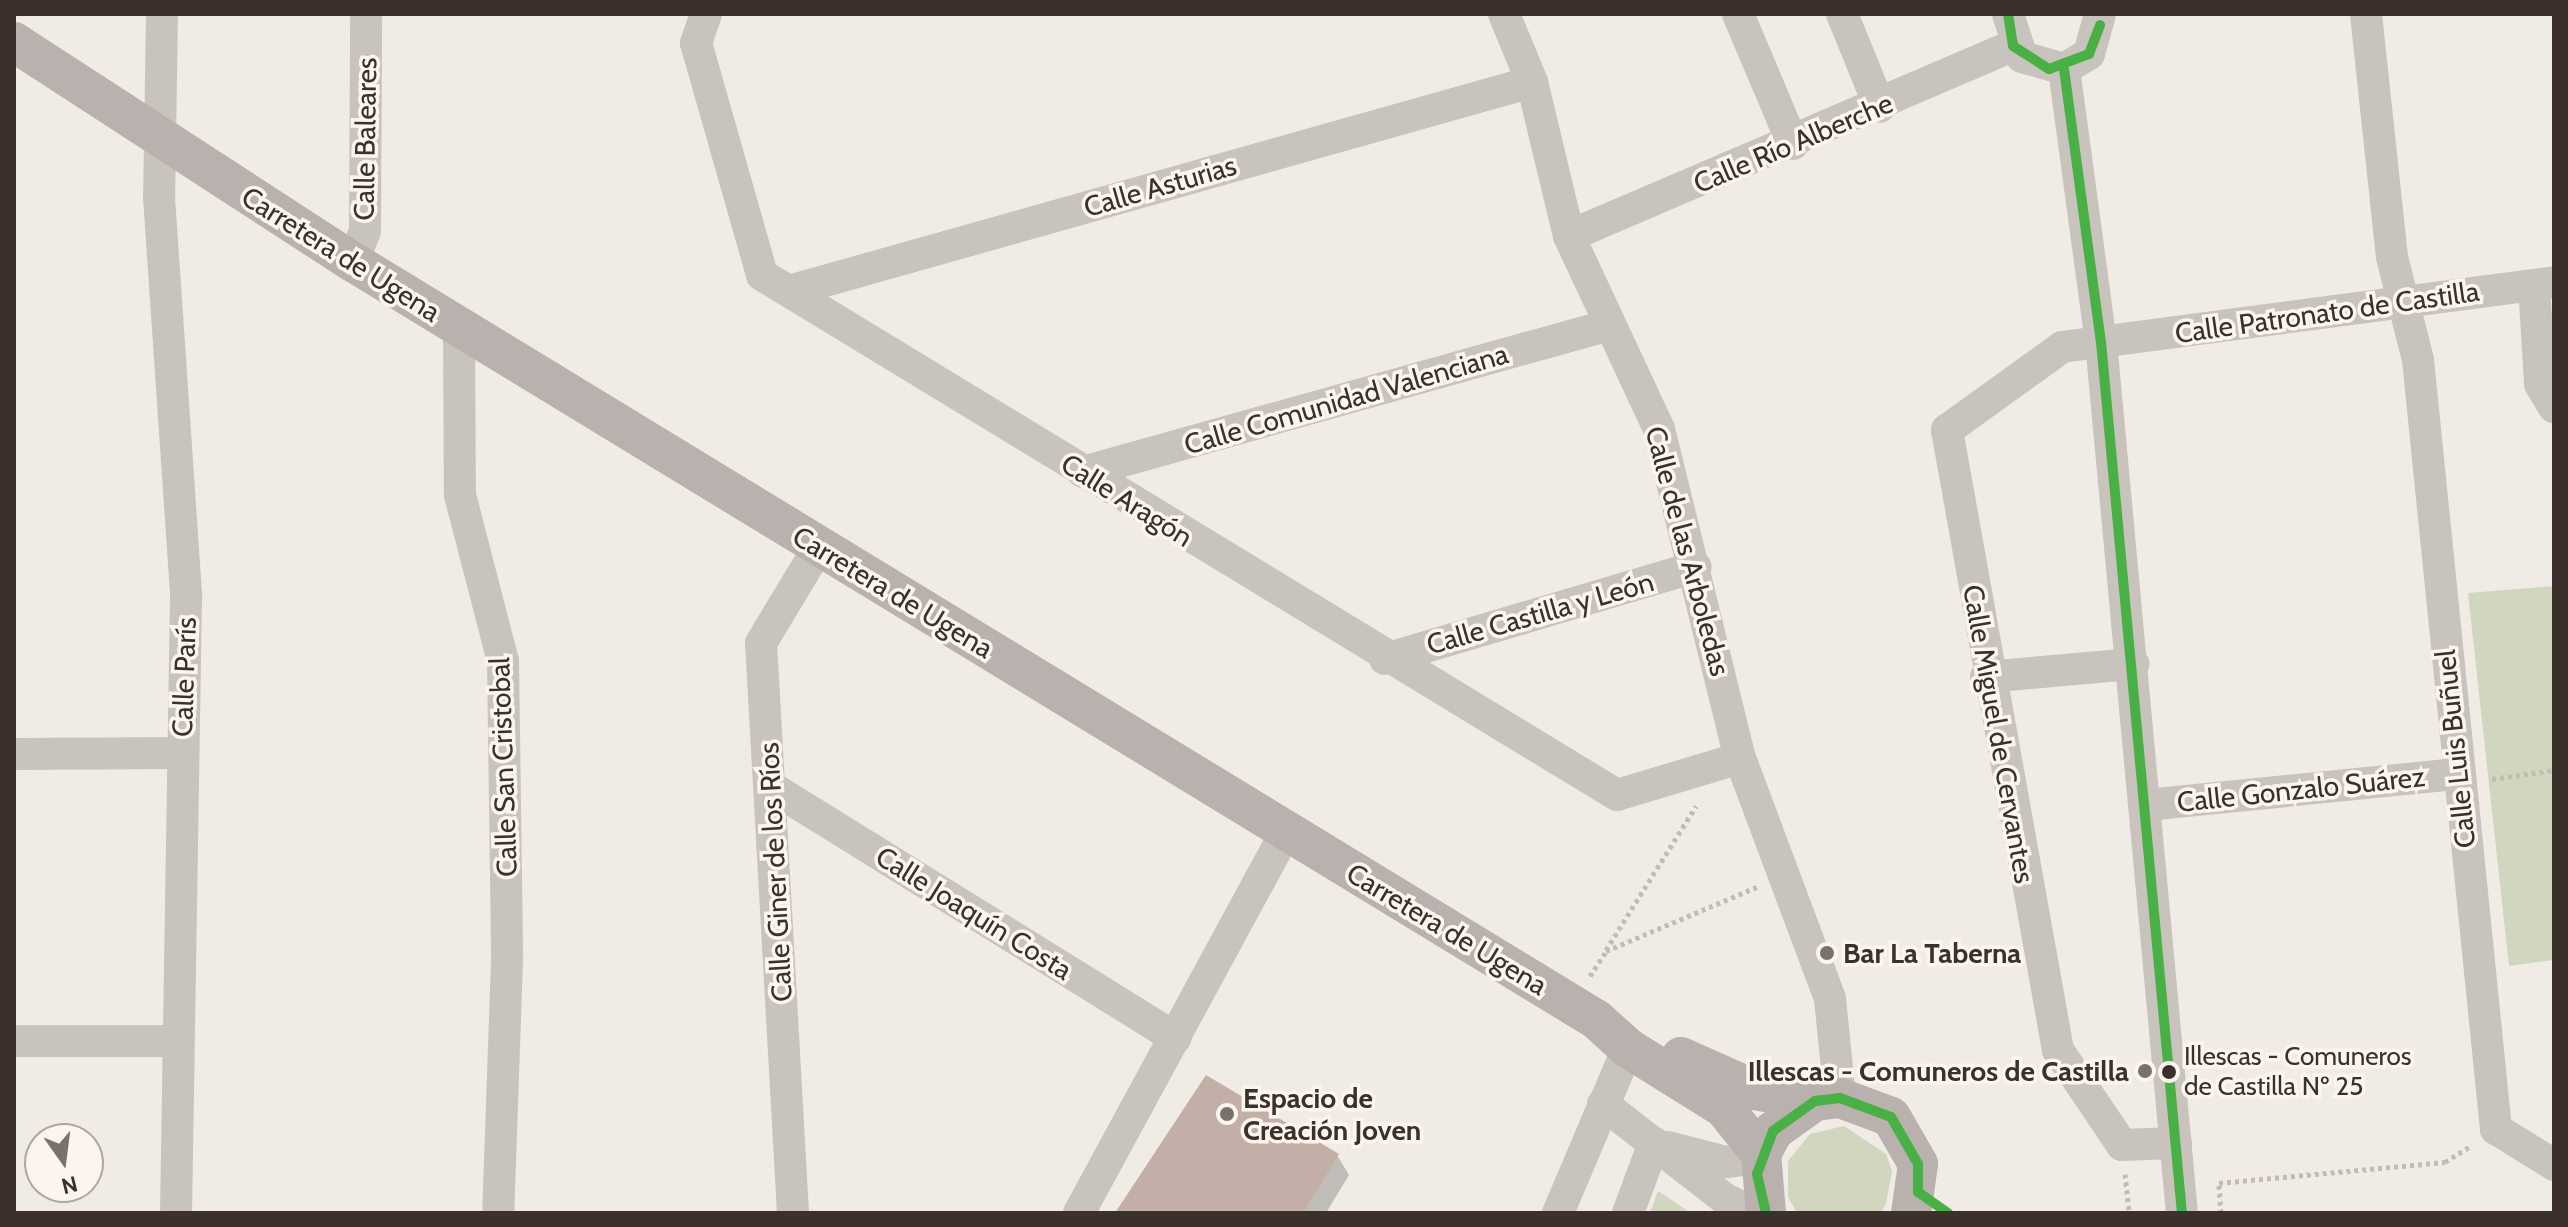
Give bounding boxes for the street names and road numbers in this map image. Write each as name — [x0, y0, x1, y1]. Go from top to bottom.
street label: Calle Baleares — [347, 57, 383, 221]
street label: Calle Río Alberche — [1688, 86, 1898, 200]
street label: Calle Asturias — [1080, 148, 1240, 224]
street label: Carretera de Ugena — [235, 179, 447, 329]
street label: Calle Patronato de Castilla — [2173, 274, 2481, 350]
street label: Calle Comunidad Valenciana — [1180, 337, 1512, 461]
street label: Calle de las Arboledas — [1639, 423, 1737, 679]
street label: Calle Aragón — [1055, 446, 1199, 554]
street label: Carretera de Ugena — [787, 519, 999, 665]
street label: Calle Castilla y León — [1423, 565, 1657, 661]
street label: Calle Miguel de Cervantes — [1956, 582, 2042, 886]
street label: Calle París — [165, 617, 203, 737]
street label: Calle Luis Buñuel — [2428, 648, 2482, 850]
street label: Calle San Cristobal — [482, 657, 524, 877]
street label: Calle Giner de los Ríos — [751, 741, 799, 1003]
street label: Calle Gonzalo Suárez — [2175, 759, 2427, 819]
street label: Calle Joaquín Costa — [870, 839, 1078, 987]
street label: Carretera de Ugena — [1341, 856, 1553, 1002]

